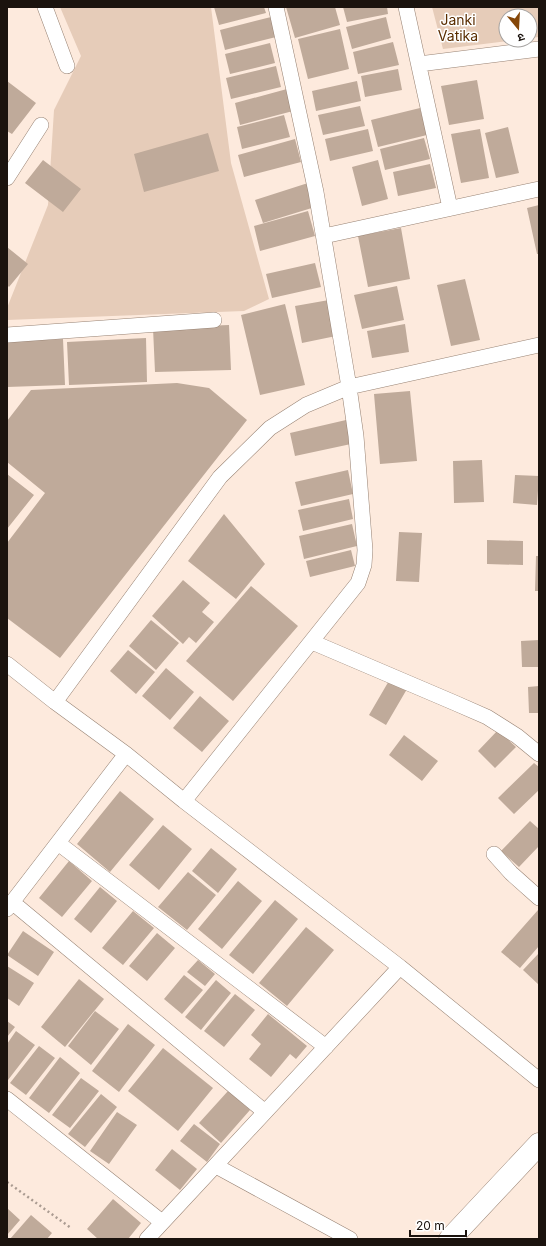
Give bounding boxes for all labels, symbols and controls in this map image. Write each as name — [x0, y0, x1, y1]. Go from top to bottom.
north arrow — [498, 8, 538, 48]
park label: Janki Vatika — [438, 11, 478, 44]
text: उ — [515, 30, 526, 45]
scale bar — [410, 1212, 466, 1238]
text: 20 m — [416, 1218, 445, 1233]

